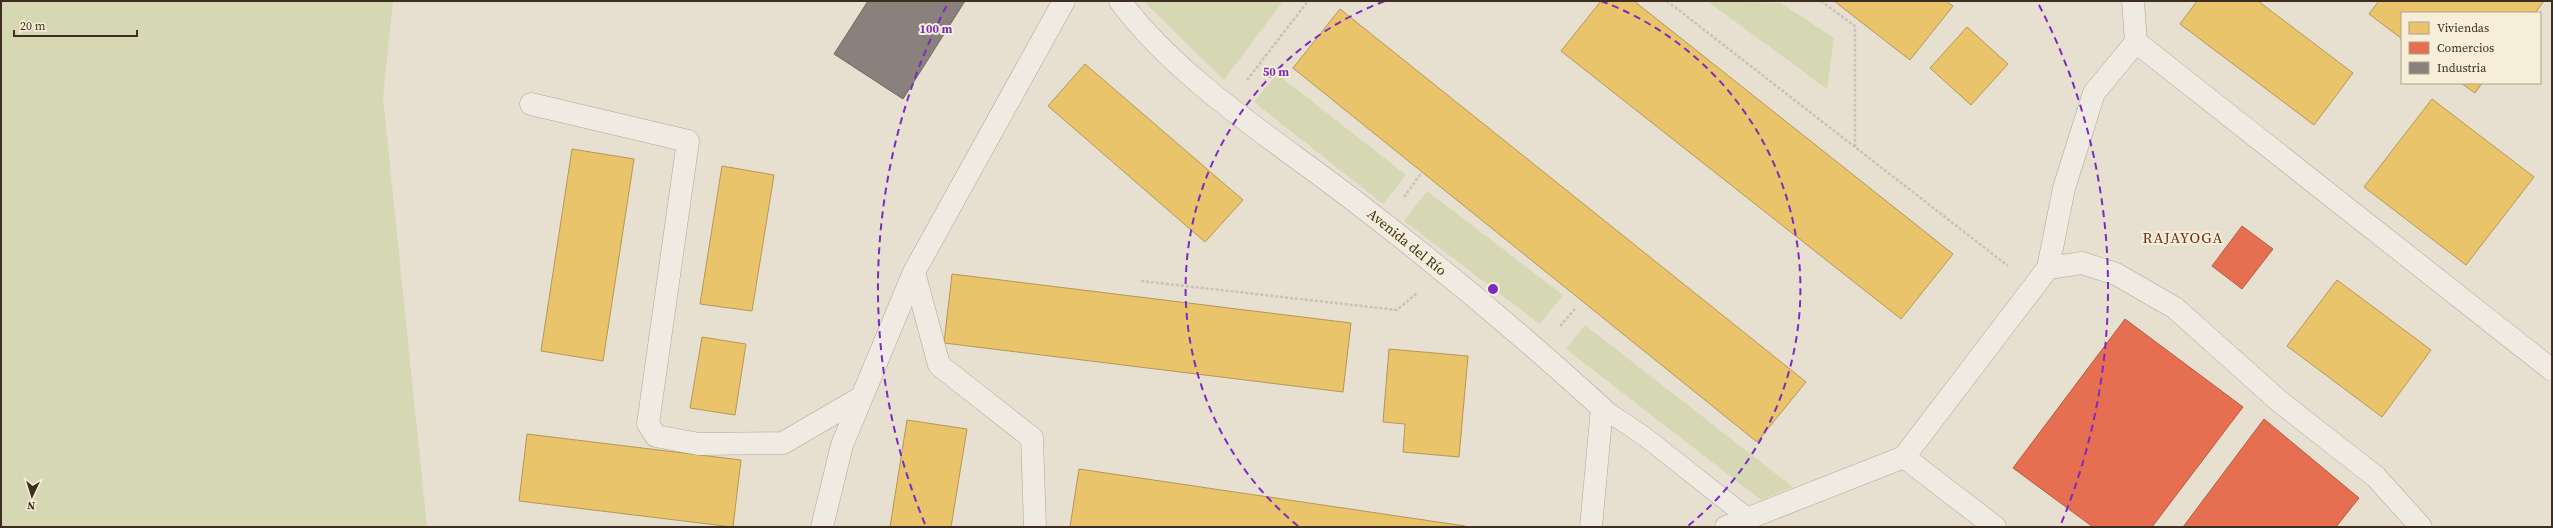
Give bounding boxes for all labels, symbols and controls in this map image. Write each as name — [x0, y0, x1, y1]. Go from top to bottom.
scale bar — [14, 12, 137, 38]
legend — [2401, 12, 2541, 84]
text: 20 m — [20, 18, 46, 34]
text: Viviendas — [2437, 20, 2489, 36]
text: 100 m — [920, 21, 953, 37]
text: Comercios — [2437, 40, 2494, 56]
text: Industria — [2437, 60, 2487, 76]
text: 50 m — [1263, 64, 1289, 80]
street label: Avenida del Río — [1363, 204, 1451, 280]
district label: RAJAYOGA — [2143, 227, 2223, 248]
centre of rings — [1486, 282, 1500, 296]
north arrow — [12, 476, 52, 516]
text: N — [27, 498, 36, 513]

